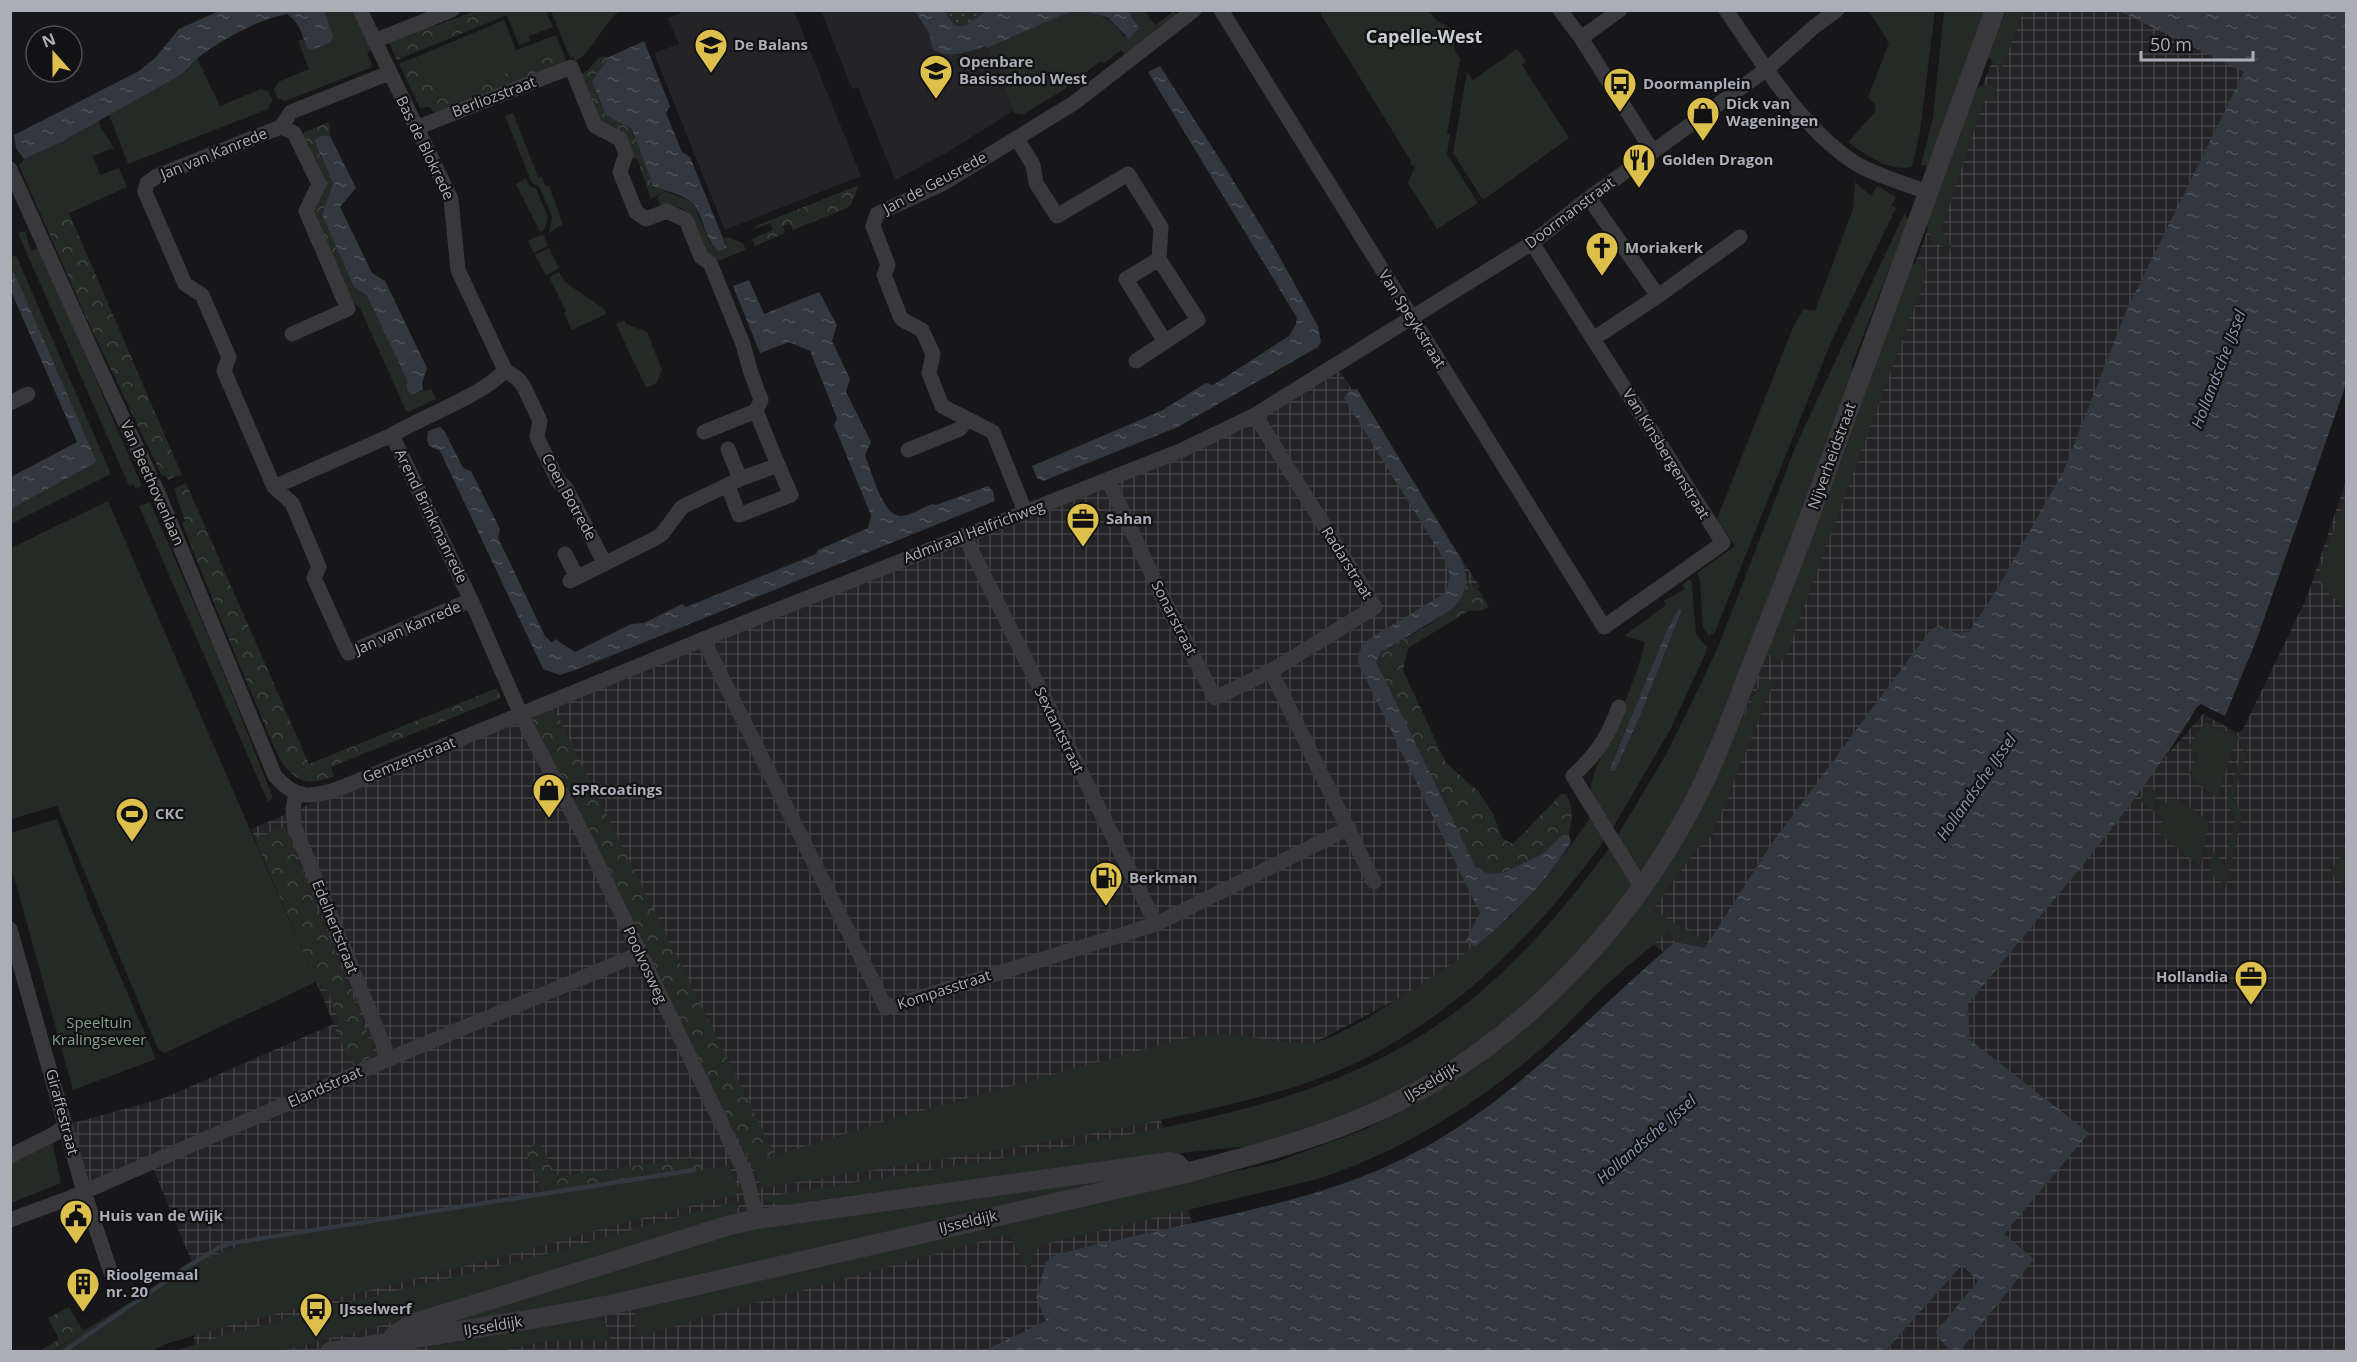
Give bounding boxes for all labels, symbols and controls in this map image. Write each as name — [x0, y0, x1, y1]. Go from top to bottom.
north arrow — [24, 24, 84, 84]
district label: Capelle-West — [1366, 24, 1482, 48]
scale bar — [2141, 24, 2254, 62]
text: N — [39, 27, 59, 53]
school or university icon: De Balans — [693, 27, 729, 74]
text: 50 m — [2150, 32, 2192, 56]
place label: De Balans — [734, 34, 808, 54]
place label: Openbare Basisschool West — [959, 51, 1088, 88]
school or university icon: Openbare Basisschool West — [918, 53, 954, 100]
bus stop icon: Doormanplein — [1602, 66, 1638, 113]
street label: Berliozstraat — [449, 71, 539, 121]
place label: Doormanplein — [1643, 73, 1751, 93]
street label: Bas de Blokrede — [392, 92, 460, 203]
place label: Dick van Wageningen — [1726, 93, 1818, 130]
shop icon: Dick van Wageningen — [1685, 95, 1721, 142]
street label: Jan van Kanrede — [156, 123, 270, 184]
restaurant icon: Golden Dragon — [1621, 142, 1657, 189]
street label: Jan de Geusrede — [877, 146, 990, 219]
place label: Golden Dragon — [1662, 149, 1773, 169]
street label: Doormanstraat — [1521, 172, 1618, 252]
church icon: Moriakerk — [1584, 230, 1620, 277]
place label: Moriakerk — [1625, 237, 1704, 257]
street label: Van Speykstraat — [1375, 266, 1451, 371]
water label: Hollandsche IJssel — [2185, 306, 2251, 431]
street label: Van Kinsbergenstraat — [1619, 385, 1715, 522]
street label: Nijverheidstraat — [1802, 400, 1860, 512]
street label: Van Beethovenlaan — [116, 417, 190, 548]
street label: Arend Brinkmanrede — [391, 445, 473, 586]
street label: Coen Botrede — [538, 450, 602, 543]
street label: Admiraal Helfrichweg — [900, 495, 1047, 567]
office icon: Sahan — [1065, 501, 1101, 548]
place label: Sahan — [1106, 508, 1152, 528]
street label: Radarstraat — [1318, 522, 1378, 602]
street label: Sonarstraat — [1147, 577, 1202, 658]
street label: Jan van Kanrede — [350, 596, 464, 659]
street label: Sextantstraat — [1030, 683, 1089, 776]
water label: Hollandsche IJssel — [1931, 729, 2022, 845]
street label: Gemzenstraat — [359, 731, 458, 787]
shop icon: SPRcoatings — [531, 772, 567, 819]
place label: SPRcoatings — [572, 779, 663, 799]
sports icon: CKC — [114, 796, 150, 843]
place label: CKC — [155, 803, 185, 823]
fuel station icon: Berkman — [1088, 860, 1124, 907]
place label: Berkman — [1129, 867, 1198, 887]
street label: Edelhertstraat — [308, 877, 364, 976]
street label: Poolvosweg — [619, 923, 672, 1006]
office icon: Hollandia — [2233, 959, 2269, 1006]
street label: Kompasstraat — [894, 964, 993, 1014]
place label: Hollandia — [2156, 966, 2228, 986]
park label: Speeltuin Kralingseveer — [52, 1012, 146, 1049]
street label: IJsseldijk — [1400, 1057, 1461, 1105]
street label: Elandstraat — [284, 1061, 365, 1111]
street label: Giraffestraat — [42, 1066, 84, 1157]
water label: Hollandsche IJssel — [1591, 1089, 1701, 1188]
public building icon: Huis van de Wijk — [58, 1198, 94, 1245]
place label: Huis van de Wijk — [99, 1205, 224, 1225]
street label: IJsseldijk — [937, 1205, 999, 1237]
place label: Rioolgemaal nr. 20 — [106, 1264, 198, 1301]
building icon: Rioolgemaal nr. 20 — [65, 1266, 101, 1313]
bus stop icon: IJsselwerf — [298, 1291, 334, 1338]
place label: IJsselwerf — [339, 1298, 413, 1318]
street label: IJsseldijk — [462, 1310, 524, 1340]

